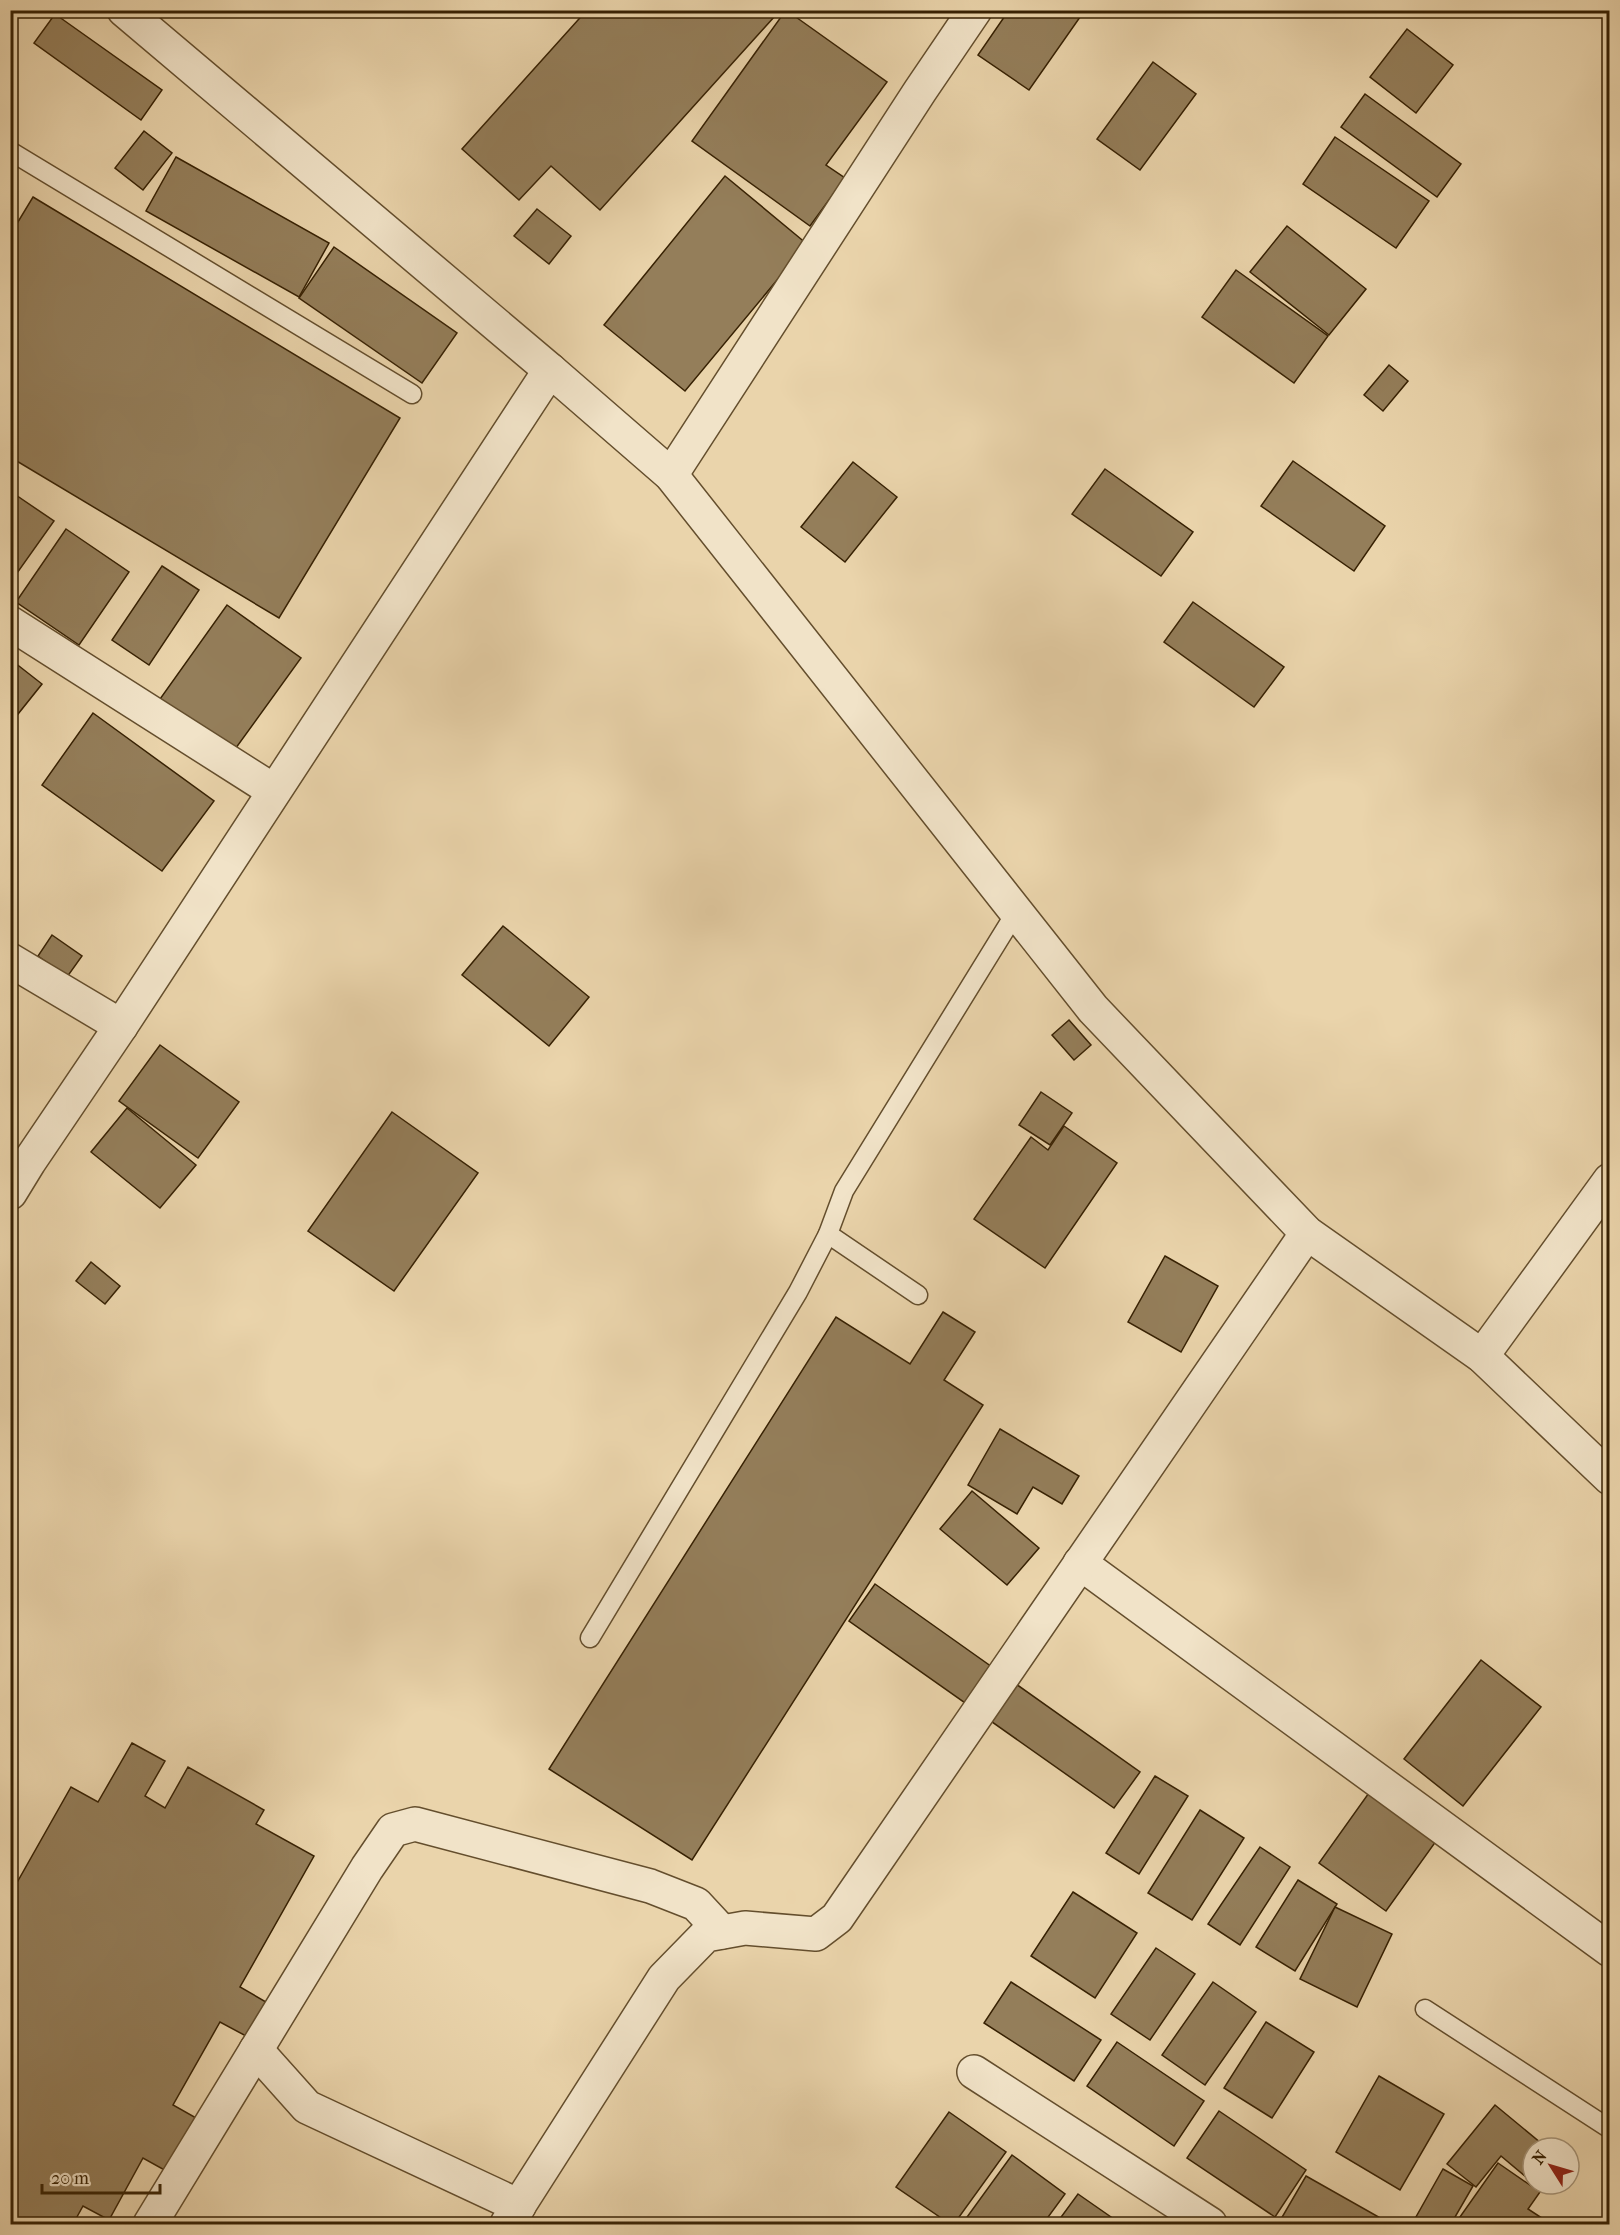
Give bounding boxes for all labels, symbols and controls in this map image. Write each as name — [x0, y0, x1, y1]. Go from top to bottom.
north arrow — [1521, 2136, 1581, 2196]
text: N — [1528, 2146, 1551, 2168]
scale bar — [42, 2157, 160, 2195]
text: 20 m — [51, 2168, 89, 2189]

